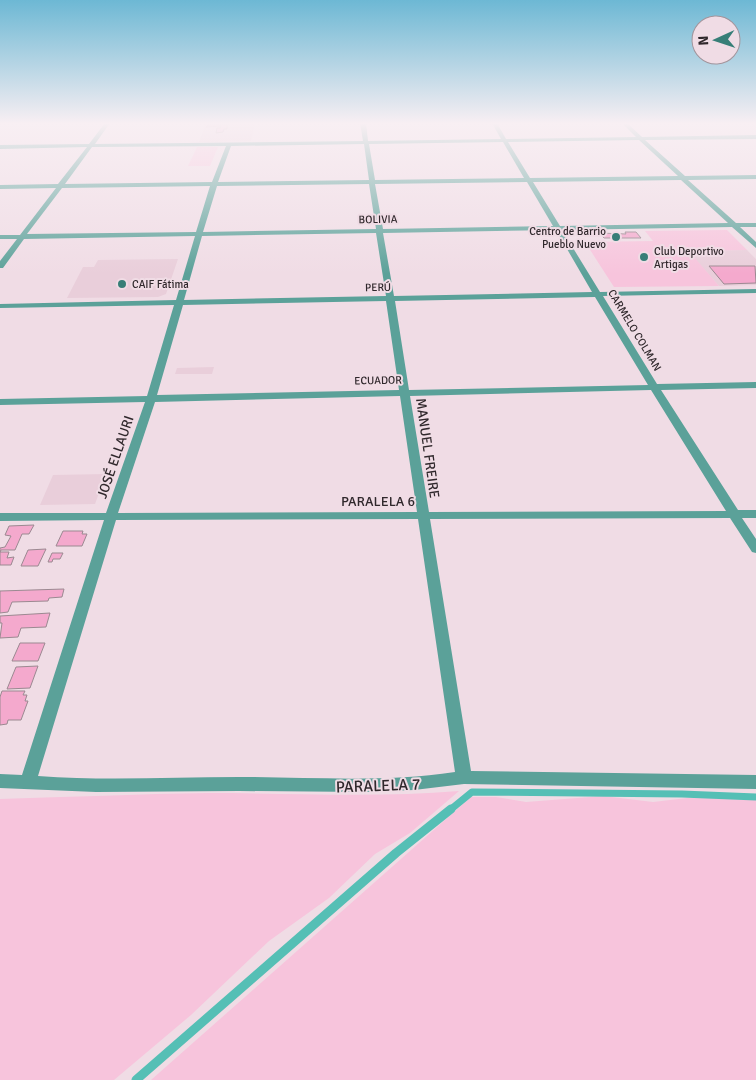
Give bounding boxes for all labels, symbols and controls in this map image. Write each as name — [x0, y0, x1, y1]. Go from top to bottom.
north arrow — [691, 15, 741, 65]
text: N — [695, 35, 712, 46]
street label: BOLIVIA — [358, 213, 398, 226]
place label: Centro de Barrio Pueblo Nuevo — [529, 225, 606, 251]
marker: Centro de Barrio Pueblo Nuevo — [610, 231, 622, 243]
place label: Club Deportivo Artigas — [654, 245, 724, 271]
marker: Club Deportivo Artigas — [638, 251, 650, 263]
marker: CAIF Fátima — [116, 278, 128, 290]
place label: CAIF Fátima — [132, 278, 189, 291]
street label: PERÚ — [365, 280, 391, 294]
street label: CARMELO COLMAN — [605, 287, 664, 373]
street label: ECUADOR — [354, 374, 402, 387]
street label: MANUEL FREIRE — [412, 397, 443, 499]
street label: JOSÉ ELLAURI — [93, 413, 138, 501]
street label: PARALELA 6 — [341, 493, 415, 510]
street label: PARALELA 7 — [335, 775, 421, 797]

